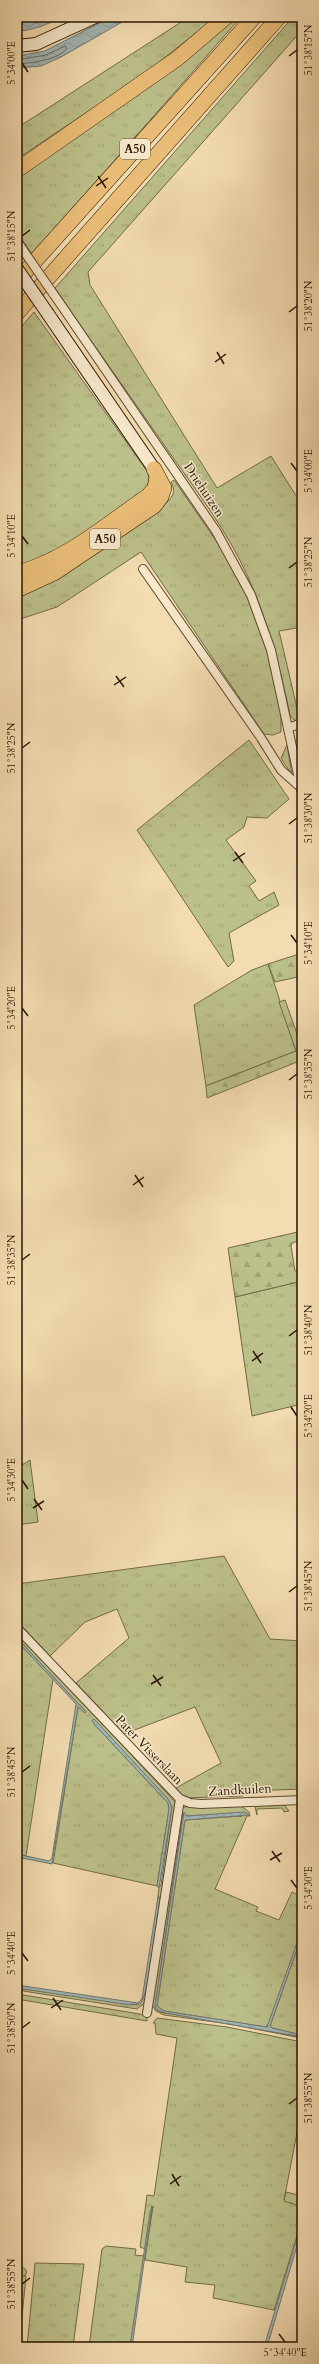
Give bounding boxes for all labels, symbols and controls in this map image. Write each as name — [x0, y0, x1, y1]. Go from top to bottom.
text: 51°38'15"N — [302, 24, 316, 75]
text: 5°34'00"E — [5, 41, 19, 85]
road number: A50 — [120, 139, 150, 159]
text: 51°38'15"N — [5, 210, 19, 261]
text: 51°38'20"N — [302, 280, 316, 331]
text: 5°34'00"E — [302, 449, 316, 493]
street label: Driehuizen — [179, 459, 229, 521]
text: 5°34'10"E — [5, 514, 19, 558]
road number: A50 — [90, 529, 120, 549]
text: 51°38'25"N — [302, 536, 316, 587]
text: 51°38'25"N — [5, 722, 19, 773]
text: 51°38'30"N — [302, 792, 316, 843]
text: 5°34'10"E — [302, 921, 316, 965]
text: 5°34'20"E — [5, 986, 19, 1030]
text: 51°38'35"N — [302, 1048, 316, 1099]
text: 51°38'35"N — [5, 1234, 19, 1285]
text: 51°38'40"N — [302, 1304, 316, 1355]
text: 5°34'20"E — [302, 1394, 316, 1438]
text: 5°34'30"E — [5, 1458, 19, 1502]
text: 51°38'45"N — [302, 1560, 316, 1611]
street label: Pater Visserslaan — [111, 1711, 187, 1789]
text: 51°38'45"N — [5, 1746, 19, 1797]
street label: Zandkuilen — [208, 1779, 273, 1801]
text: 5°34'30"E — [302, 1866, 316, 1910]
text: 5°34'40"E — [5, 1931, 19, 1975]
text: 51°38'50"N — [5, 2002, 19, 2053]
text: 51°38'55"N — [302, 2072, 316, 2123]
text: 51°38'55"N — [5, 2258, 19, 2309]
text: 5°34'40"E — [263, 2346, 307, 2360]

